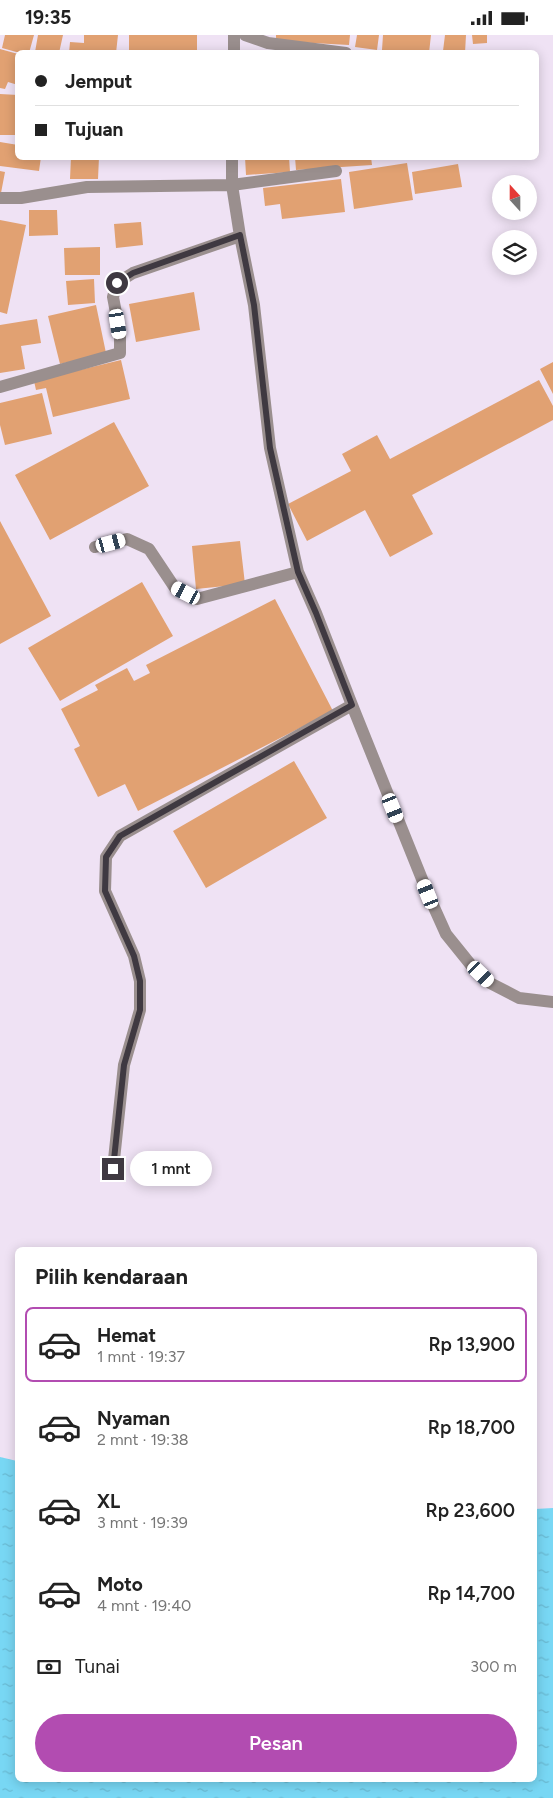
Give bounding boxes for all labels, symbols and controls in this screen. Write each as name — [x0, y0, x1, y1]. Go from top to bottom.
text: 19:35 — [25, 6, 71, 29]
text: Jemput — [65, 70, 132, 93]
text: Tujuan — [65, 118, 123, 141]
north arrow — [492, 175, 538, 220]
map controls — [492, 175, 537, 275]
button: layers — [492, 230, 537, 275]
route start — [106, 272, 128, 294]
car — [108, 308, 127, 340]
car — [94, 532, 127, 554]
car — [169, 580, 202, 606]
car — [380, 791, 405, 825]
car — [415, 877, 440, 911]
car — [464, 958, 497, 990]
callout: 1 mnt — [130, 1151, 213, 1187]
route end — [102, 1158, 124, 1180]
text: 1 mnt — [151, 1159, 191, 1178]
text: Pilih kendaraan — [35, 1263, 188, 1290]
icon: car — [37, 1322, 82, 1367]
text: Hemat — [97, 1324, 156, 1347]
text: Rp 13,900 — [428, 1333, 515, 1356]
text: 1 mnt · 19:37 — [97, 1347, 185, 1366]
icon: car — [37, 1405, 82, 1450]
text: Nyaman — [97, 1407, 170, 1430]
text: Rp 18,700 — [428, 1416, 515, 1439]
text: 2 mnt · 19:38 — [97, 1430, 189, 1449]
icon: car — [37, 1488, 82, 1533]
text: XL — [97, 1490, 120, 1513]
text: Rp 23,600 — [426, 1499, 515, 1522]
text: 3 mnt · 19:39 — [97, 1513, 188, 1532]
icon: car — [37, 1571, 82, 1616]
text: Moto — [97, 1573, 143, 1596]
text: Rp 14,700 — [428, 1582, 515, 1605]
text: 4 mnt · 19:40 — [97, 1596, 191, 1615]
icon: cash — [35, 1653, 63, 1681]
text: Tunai — [75, 1655, 120, 1678]
text: 300 m — [470, 1657, 517, 1676]
button: Pesan — [35, 1714, 517, 1772]

